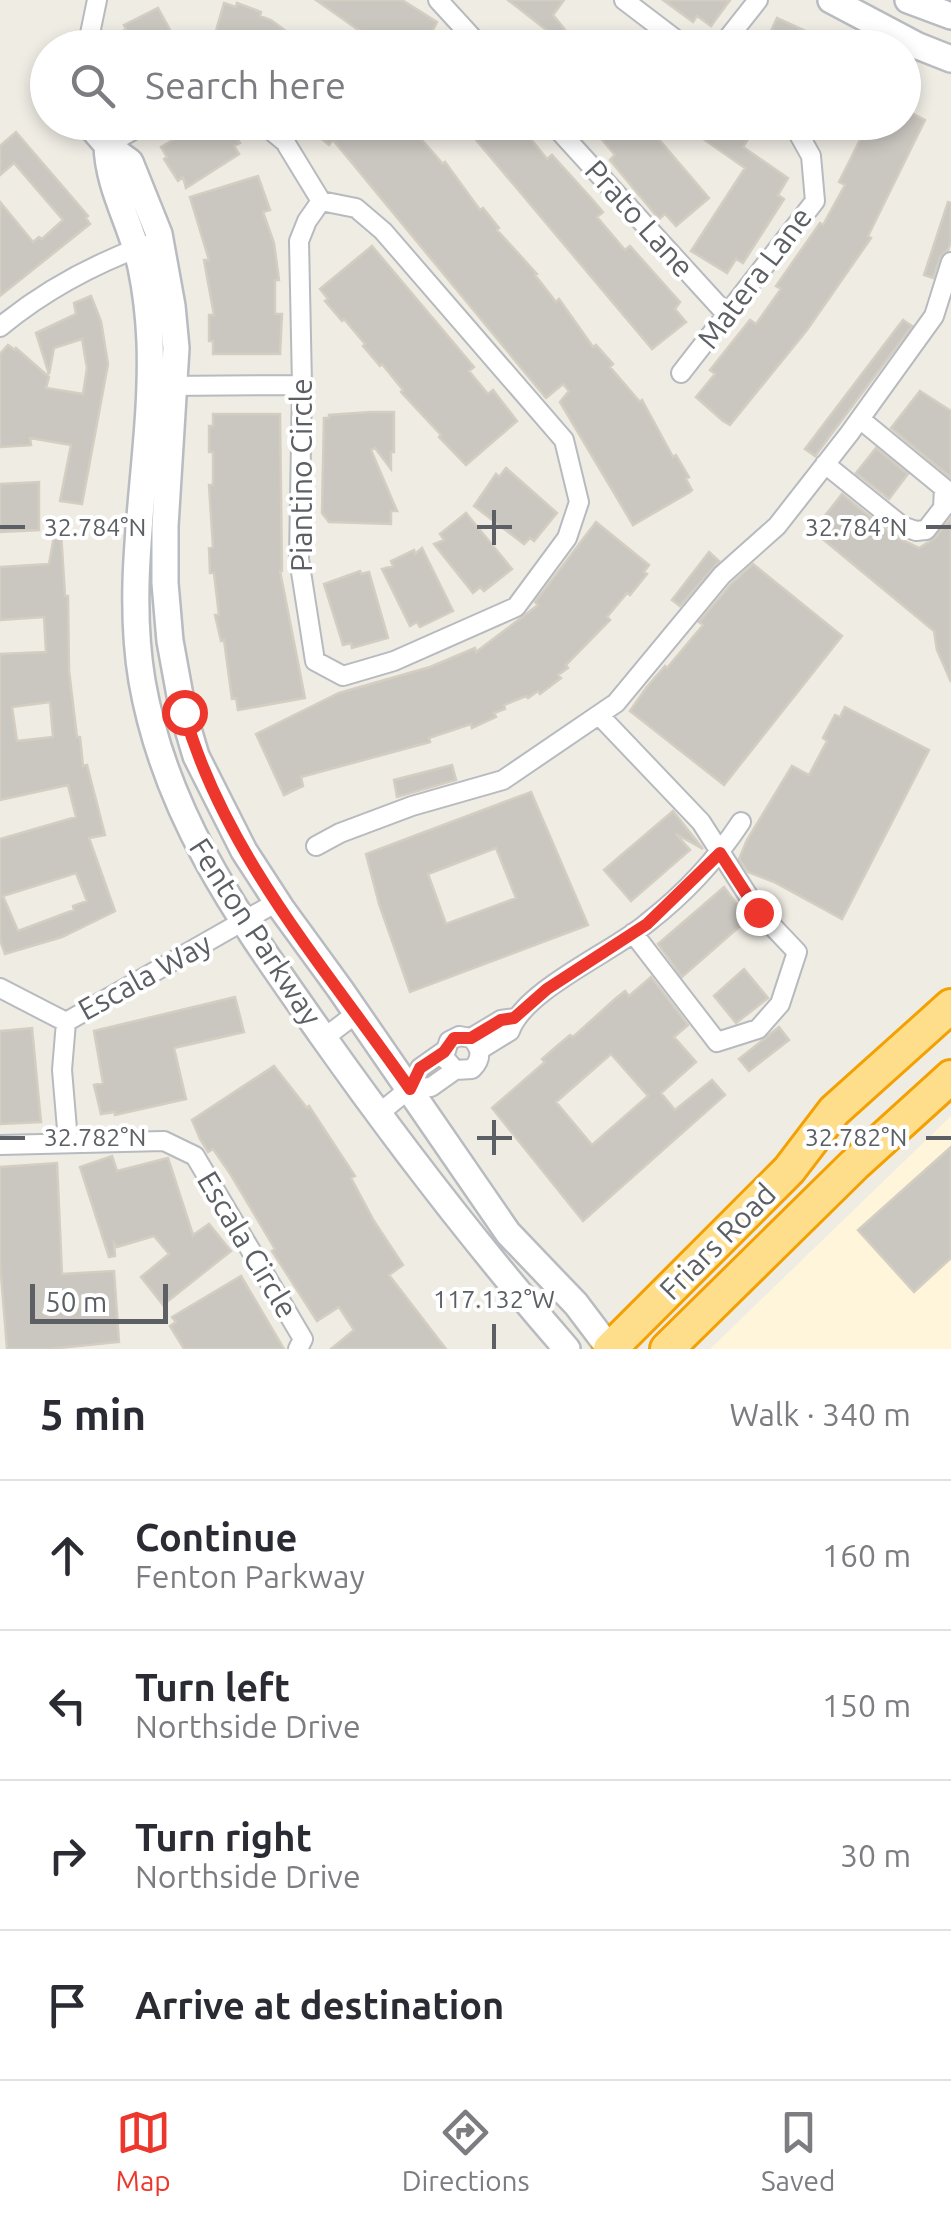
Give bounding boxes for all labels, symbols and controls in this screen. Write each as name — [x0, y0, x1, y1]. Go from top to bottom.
search box — [30, 30, 921, 140]
icon: search — [65, 58, 120, 113]
text: Search here — [145, 64, 346, 106]
street label: Prato Lane — [579, 153, 701, 284]
street label: Matera Lane — [690, 200, 818, 355]
street label: Piantino Circle — [284, 378, 318, 572]
text: 32.784°N — [44, 513, 146, 541]
text: 32.784°N — [805, 513, 907, 541]
route start — [162, 690, 208, 736]
street label: Fenton Parkway — [183, 832, 329, 1031]
route end — [736, 890, 782, 936]
street label: Escala Way — [72, 926, 217, 1026]
text: 32.782°N — [44, 1123, 146, 1151]
text: 32.782°N — [805, 1123, 907, 1151]
street label: Escala Circle — [191, 1165, 305, 1324]
street label: Friars Road — [652, 1176, 782, 1306]
scale bar — [30, 1279, 168, 1324]
text: 117.132°W — [433, 1285, 555, 1313]
text: 50 m — [45, 1286, 107, 1317]
text: 5 min — [40, 1391, 146, 1438]
text: Walk · 340 m — [729, 1396, 911, 1432]
text: Continue — [135, 1516, 297, 1558]
icon: ahead — [40, 1528, 95, 1583]
text: 160 m — [822, 1537, 911, 1573]
text: Fenton Parkway — [135, 1558, 365, 1594]
text: Turn left — [135, 1666, 290, 1708]
icon: left — [40, 1678, 95, 1733]
text: 150 m — [822, 1687, 911, 1723]
text: Northside Drive — [135, 1708, 361, 1744]
text: Turn right — [135, 1816, 312, 1858]
icon: right — [40, 1828, 95, 1883]
text: 30 m — [840, 1837, 911, 1873]
text: Northside Drive — [135, 1858, 361, 1894]
icon: arrive — [40, 1978, 95, 2033]
text: Arrive at destination — [135, 1984, 504, 2026]
tab: Map — [116, 2105, 171, 2196]
tab: Directions — [402, 2105, 530, 2196]
tab: Saved — [761, 2105, 835, 2196]

